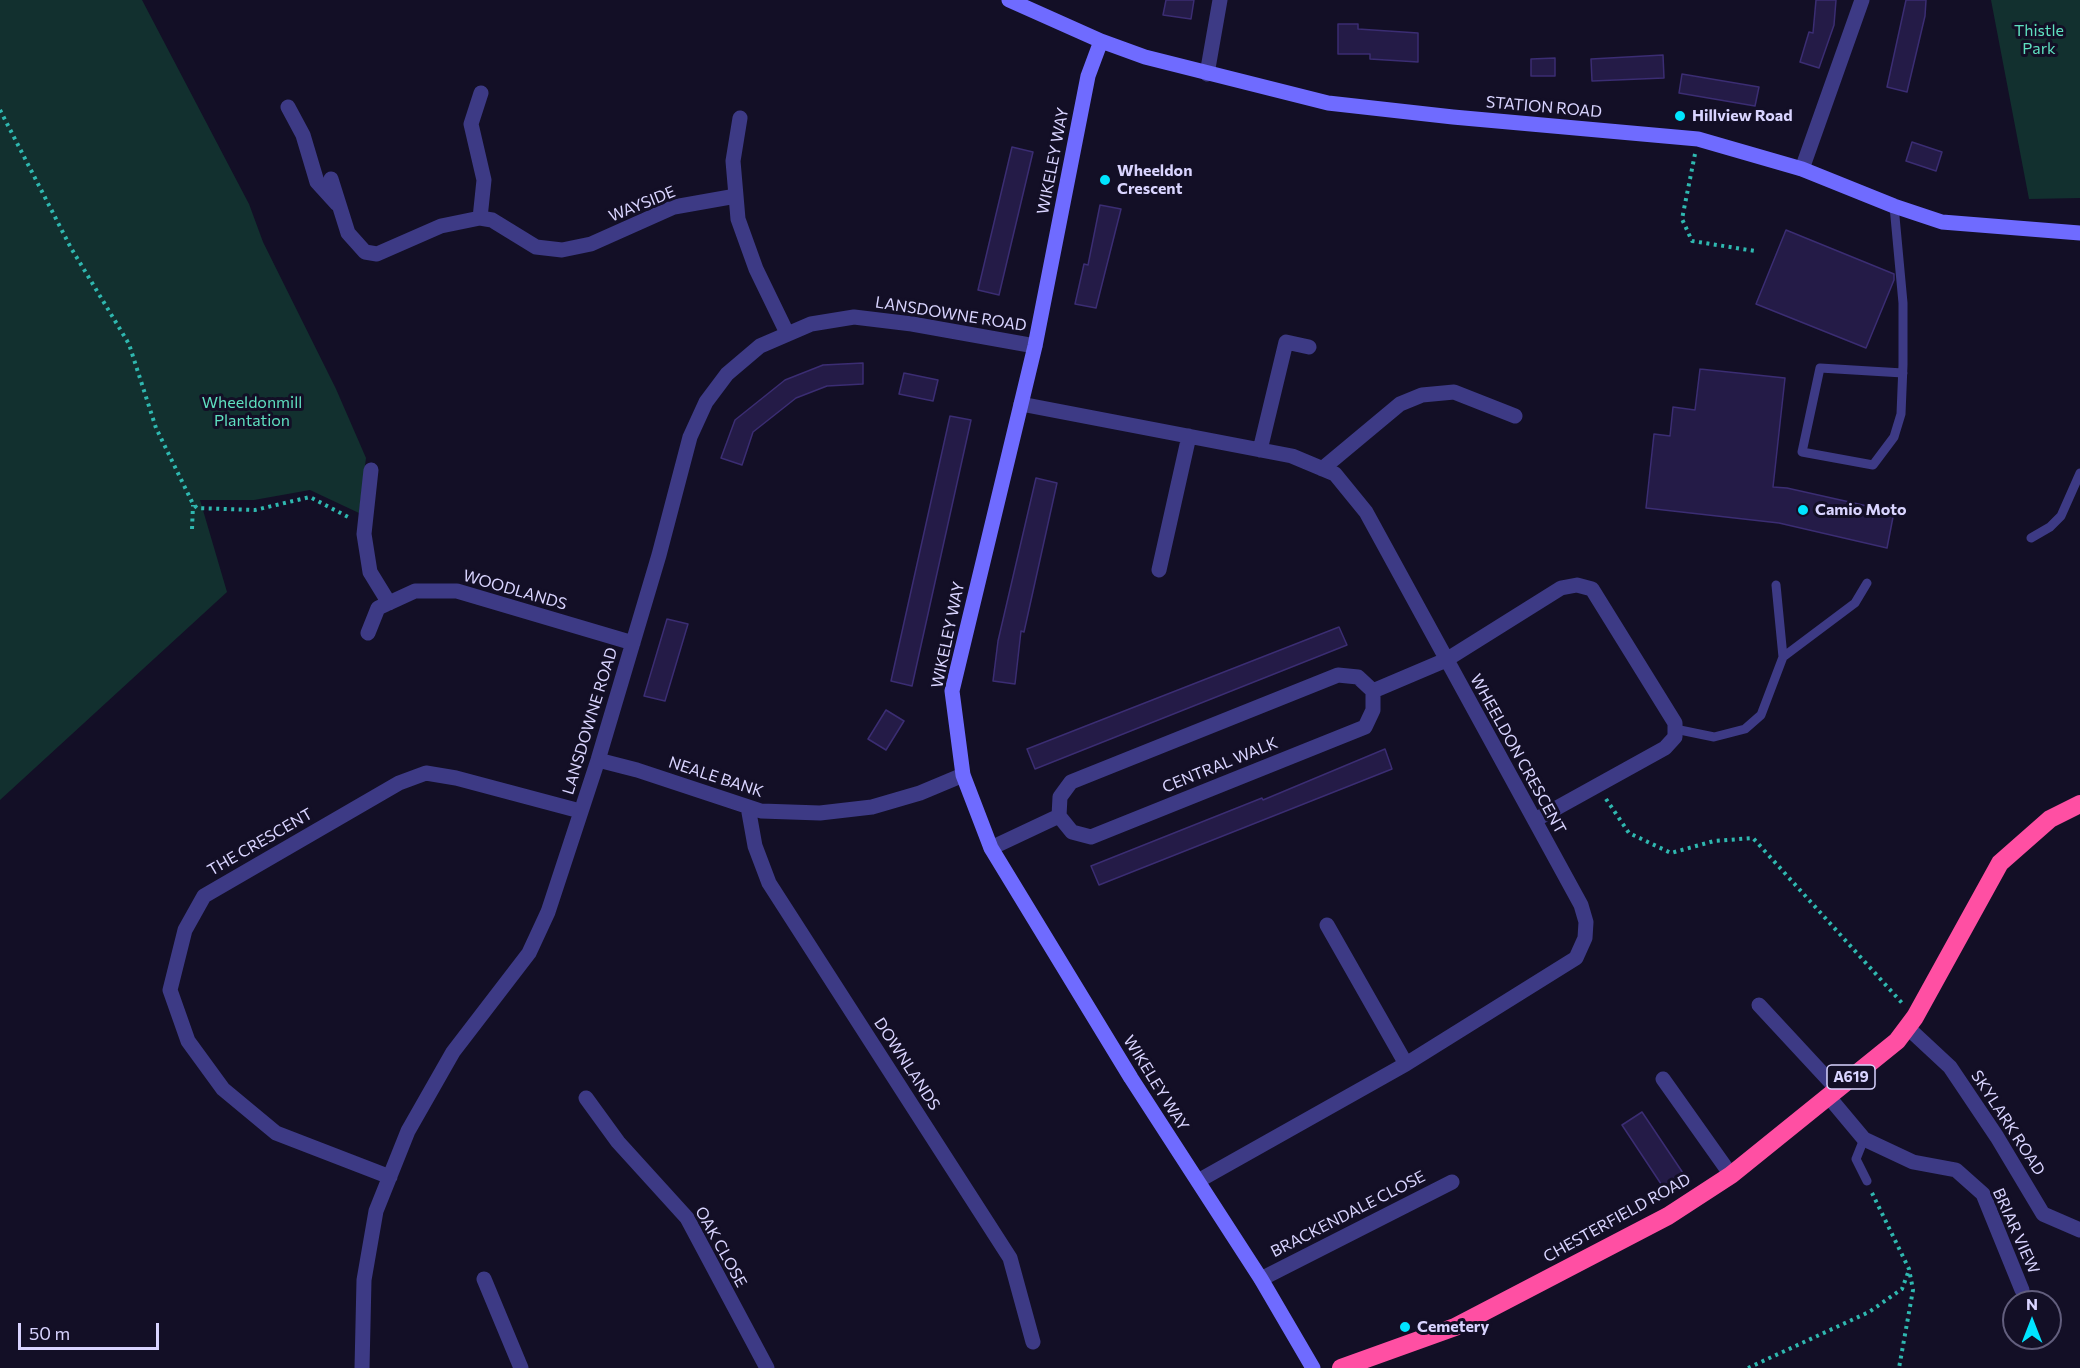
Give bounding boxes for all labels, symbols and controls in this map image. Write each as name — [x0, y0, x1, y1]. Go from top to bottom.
park label: Thistle Park — [2014, 21, 2064, 59]
street label: STATION ROAD — [1485, 92, 1603, 122]
street label: WIKELEY WAY — [1033, 106, 1073, 216]
place label: Hillview Road — [1692, 106, 1793, 126]
marker: Hillview Road — [1673, 109, 1687, 123]
place label: Wheeldon Crescent — [1117, 161, 1192, 199]
marker: Wheeldon Crescent — [1098, 173, 1112, 187]
street label: WAYSIDE — [606, 182, 678, 226]
street label: LANSDOWNE ROAD — [874, 293, 1028, 335]
park label: Wheeldonmill Plantation — [202, 393, 302, 431]
place label: Camio Moto — [1815, 500, 1906, 520]
marker: Camio Moto — [1796, 503, 1810, 517]
street label: WOODLANDS — [461, 566, 569, 614]
street label: WIKELEY WAY — [927, 580, 969, 690]
street label: LANSDOWNE ROAD — [558, 645, 622, 797]
street label: WHEELDON CRESCENT — [1466, 671, 1570, 837]
street label: CENTRAL WALK — [1159, 733, 1281, 797]
street label: NEALE BANK — [666, 753, 766, 801]
street label: THE CRESCENT — [204, 804, 316, 880]
street label: DOWNLANDS — [870, 1014, 944, 1114]
street label: WIKELEY WAY — [1119, 1032, 1193, 1134]
road number: A619 — [1827, 1065, 1875, 1089]
street label: SKYLARK ROAD — [1967, 1067, 2049, 1179]
street label: BRACKENDALE CLOSE — [1268, 1167, 1428, 1261]
street label: CHESTERFIELD ROAD — [1540, 1170, 1694, 1266]
street label: BRIAR VIEW — [1989, 1185, 2043, 1277]
street label: OAK CLOSE — [691, 1203, 751, 1291]
north arrow — [2002, 1290, 2062, 1350]
text: N — [2026, 1294, 2038, 1313]
scale bar — [21, 1311, 162, 1349]
place label: Cemetery — [1417, 1317, 1489, 1337]
marker: Cemetery — [1398, 1320, 1412, 1334]
text: 50 m — [29, 1322, 70, 1344]

